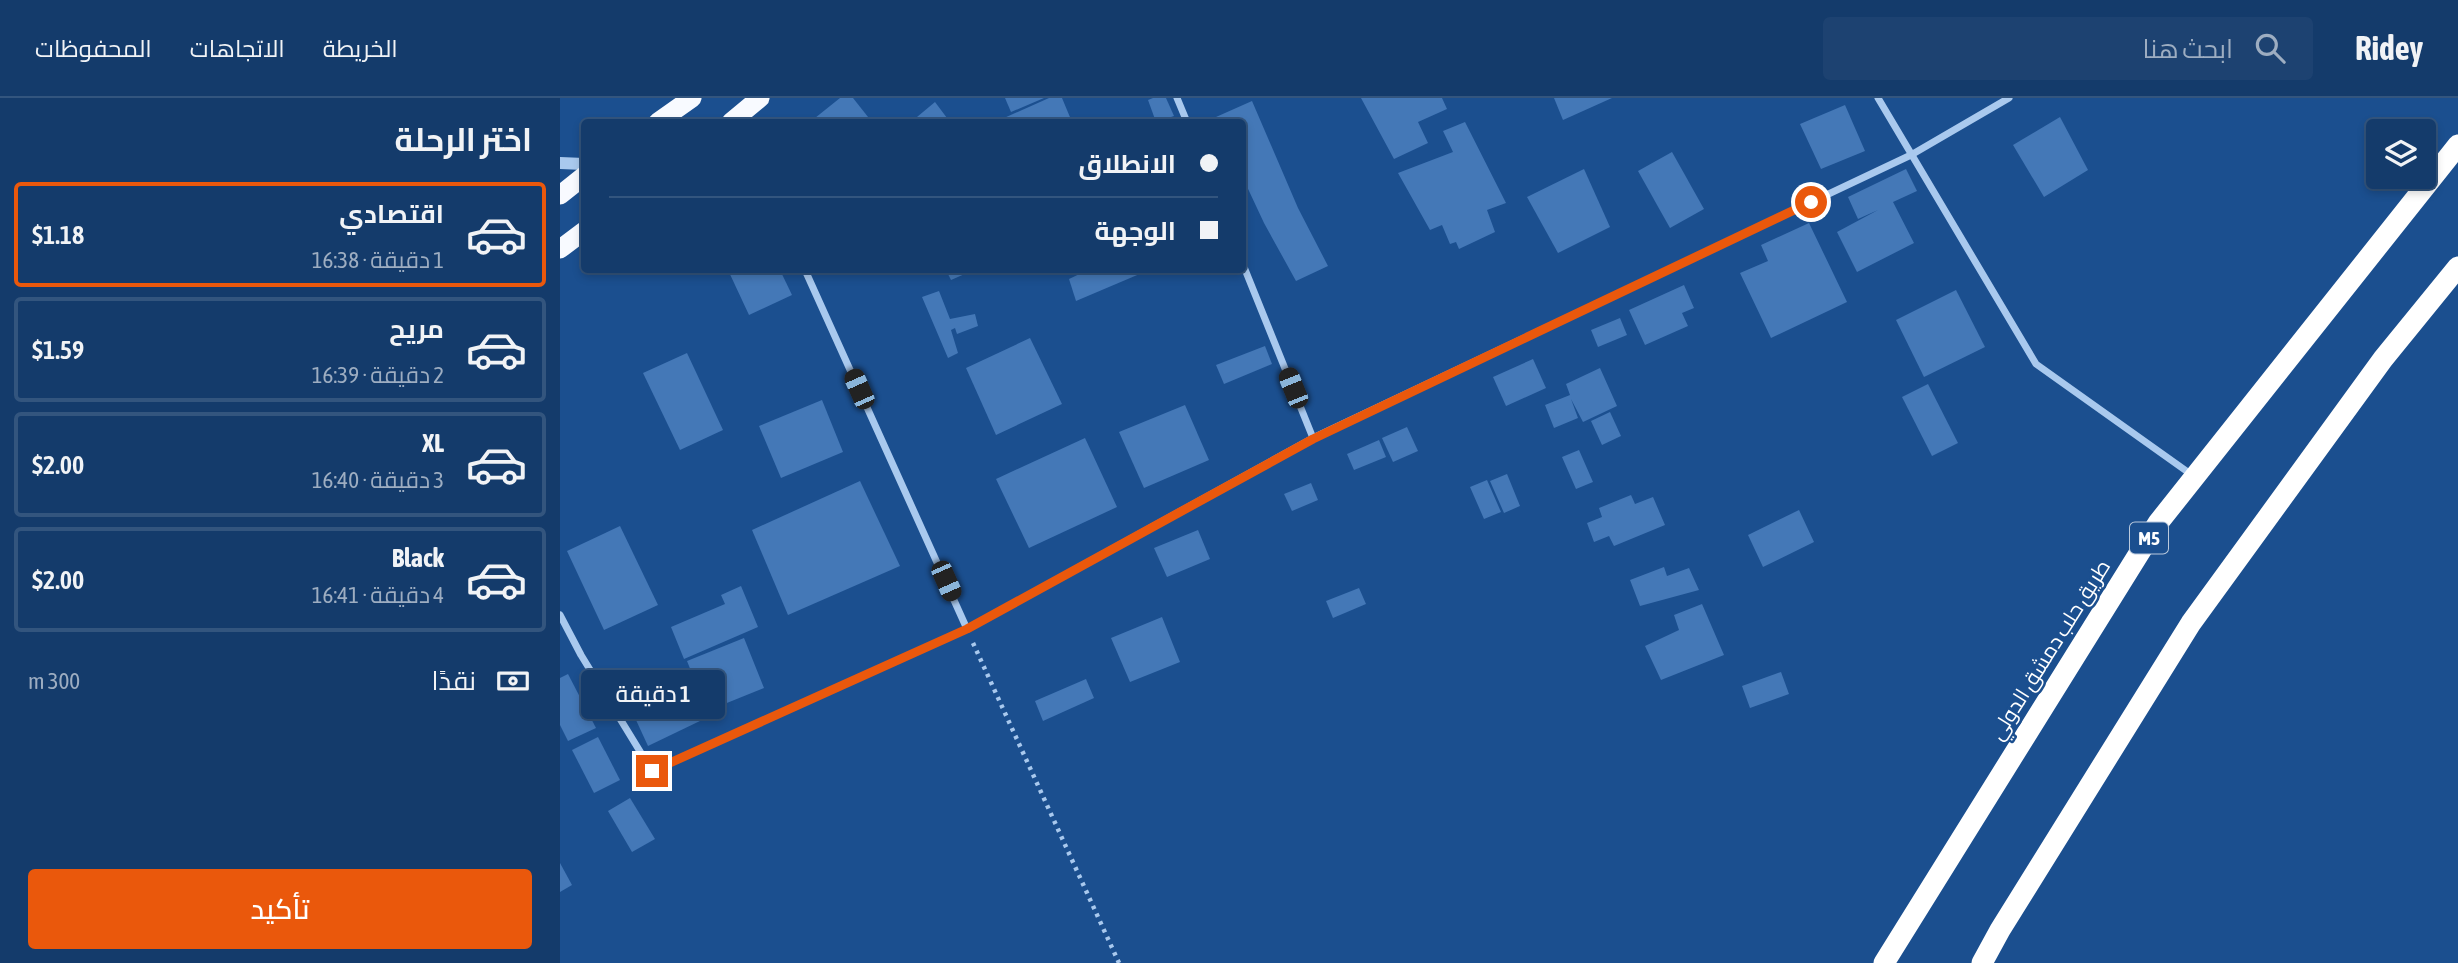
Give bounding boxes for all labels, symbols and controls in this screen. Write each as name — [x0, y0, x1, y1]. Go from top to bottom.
search box — [1823, 17, 2313, 80]
icon: search — [2251, 29, 2289, 67]
text: Ridey — [2355, 29, 2423, 67]
text: ابحث هنا — [2143, 34, 2233, 64]
text: المحفوظات — [35, 35, 152, 62]
text: الاتجاهات — [190, 35, 285, 62]
text: الخريطة — [323, 35, 398, 62]
map controls — [2366, 119, 2436, 189]
button: layers — [2366, 119, 2436, 189]
text: اختر الرحلة — [395, 121, 532, 158]
text: الانطلاق — [1078, 149, 1176, 179]
route start — [1795, 186, 1827, 218]
text: اقتصادي — [339, 199, 444, 229]
icon: car — [465, 203, 528, 266]
text: الوجهة — [1095, 216, 1176, 246]
text: $1.18 — [32, 220, 84, 250]
text: 1 دقيقة · 16:38 — [312, 247, 444, 273]
text: مريح — [389, 314, 444, 344]
icon: car — [465, 318, 528, 381]
text: $1.59 — [32, 335, 84, 365]
text: 2 دقيقة · 16:39 — [312, 362, 444, 388]
car — [1276, 365, 1311, 411]
car — [841, 366, 878, 412]
text: XL — [422, 428, 444, 458]
icon: car — [465, 433, 528, 496]
text: $2.00 — [32, 450, 84, 480]
text: 3 دقيقة · 16:40 — [312, 467, 444, 493]
road number: M5 — [2130, 522, 2168, 554]
text: Black — [392, 543, 444, 573]
icon: car — [465, 548, 528, 611]
street label: طريق حلب دمشق الدولي — [1984, 555, 2119, 747]
car — [928, 558, 965, 604]
text: $2.00 — [32, 565, 84, 595]
text: 4 دقيقة · 16:41 — [312, 582, 444, 608]
icon: cash — [494, 662, 532, 700]
text: نقدًا — [432, 666, 476, 696]
text: 300 m — [28, 668, 80, 694]
callout: 1 دقيقة — [580, 670, 724, 718]
text: 1 دقيقة — [615, 681, 691, 707]
route end — [636, 755, 668, 787]
button: تأكيد — [28, 869, 532, 949]

